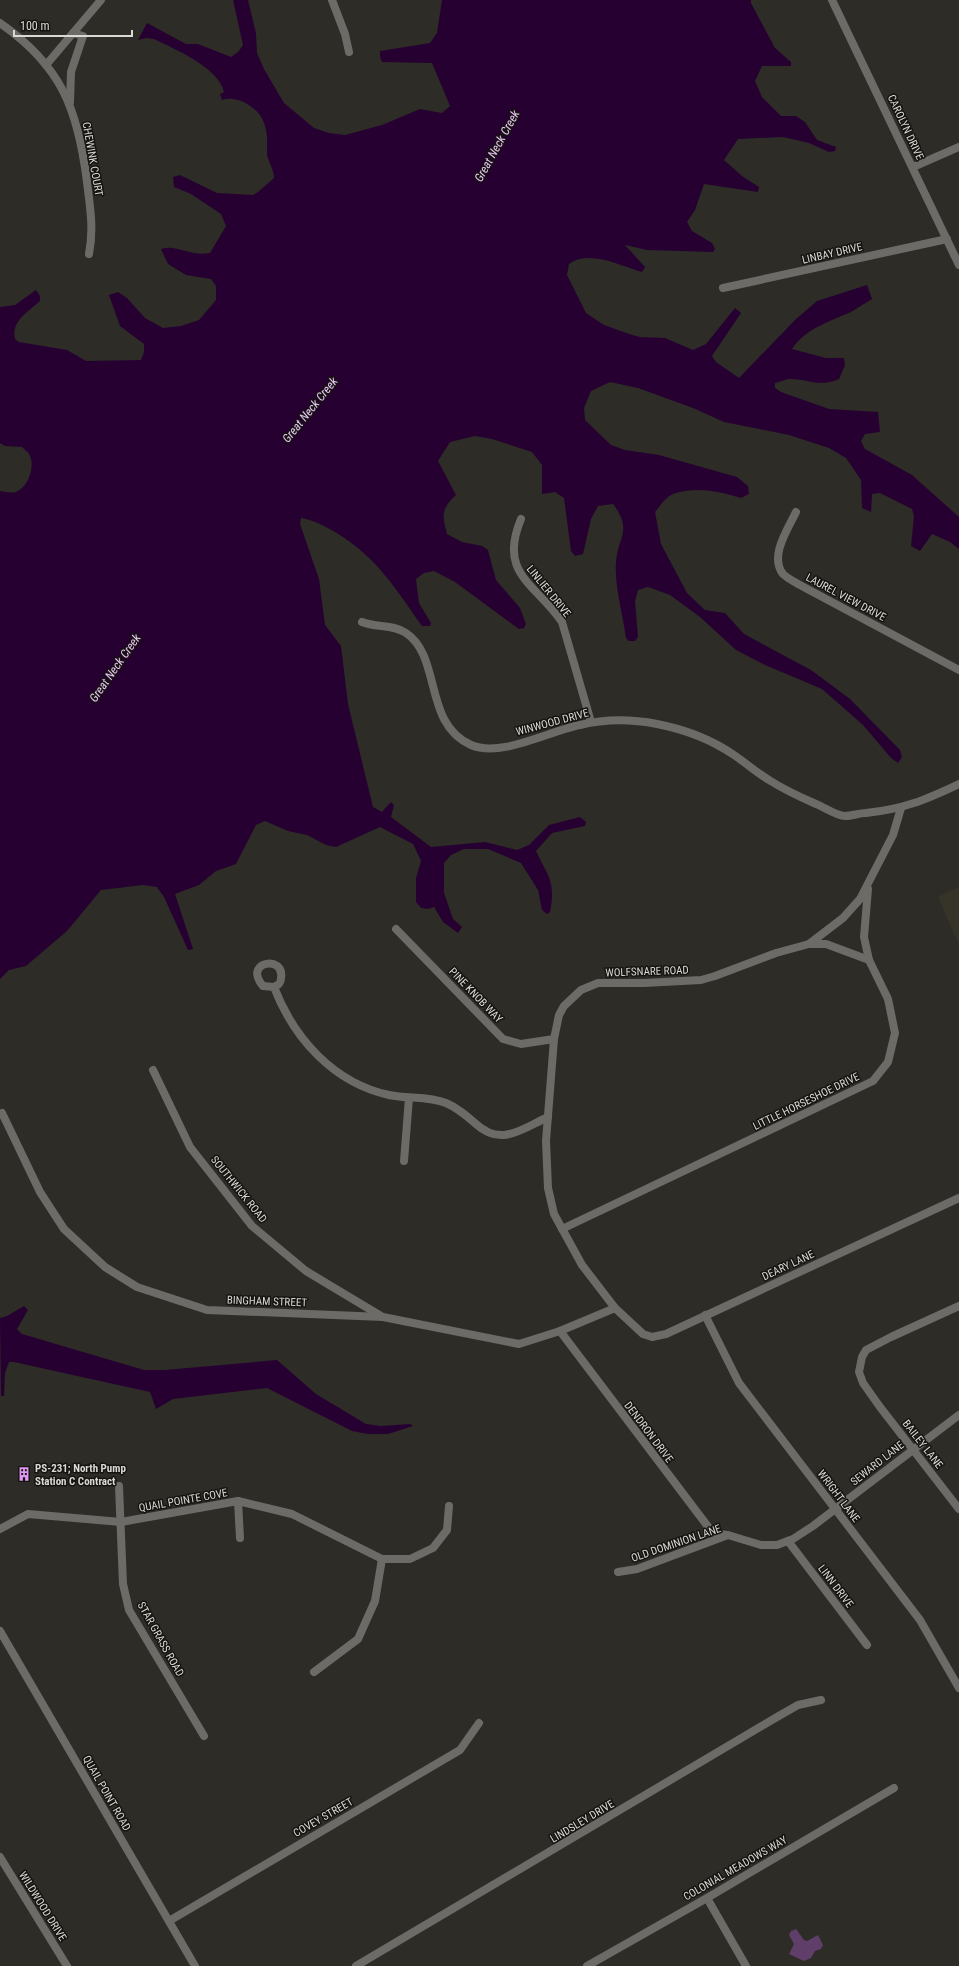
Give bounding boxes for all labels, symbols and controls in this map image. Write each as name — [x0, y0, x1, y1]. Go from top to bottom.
scale bar — [14, 12, 132, 38]
text: 100 m — [20, 19, 50, 33]
street label: CAROLYN DRIVE — [885, 92, 927, 162]
water label: Great Neck Creek — [472, 107, 523, 184]
street label: CHEWINK COURT — [80, 121, 105, 197]
street label: LINBAY DRIVE — [801, 240, 864, 267]
water label: Great Neck Creek — [279, 374, 341, 445]
street label: LINLIER DRIVE — [524, 563, 574, 620]
street label: LAUREL VIEW DRIVE — [804, 571, 888, 624]
water label: Great Neck Creek — [86, 631, 144, 705]
street label: WINWOOD DRIVE — [514, 706, 590, 738]
street label: WOLFSNARE ROAD — [605, 964, 689, 979]
street label: PINE KNOB WAY — [446, 965, 505, 1026]
street label: LITTLE HORSESHOE DRIVE — [751, 1070, 862, 1133]
street label: SOUTHWICK ROAD — [208, 1153, 269, 1225]
street label: DEARY LANE — [760, 1248, 817, 1283]
street label: BINGHAM STREET — [227, 1294, 308, 1309]
street label: DENDRON DRIVE — [621, 1399, 676, 1466]
street label: BAILEY LANE — [900, 1417, 946, 1472]
street label: SEWARD LANE — [848, 1438, 907, 1488]
place label: PS-231; North Pump Station C Contract — [35, 1462, 126, 1488]
building icon: PS-231; North Pump Station C Contract — [16, 1466, 32, 1482]
street label: WRIGHT LANE — [815, 1468, 863, 1525]
street label: QUAIL POINTE COVE — [138, 1486, 229, 1515]
street label: OLD DOMINION LANE — [630, 1522, 723, 1565]
street label: LINN DRIVE — [815, 1562, 856, 1611]
street label: STAR GRASS ROAD — [135, 1600, 186, 1679]
street label: QUAIL POINT ROAD — [80, 1753, 133, 1833]
street label: COVEY STREET — [291, 1795, 356, 1840]
street label: LINDSLEY DRIVE — [548, 1797, 617, 1846]
street label: COLONIAL MEADOWS WAY — [681, 1833, 790, 1903]
street label: WILDWOOD DRIVE — [16, 1869, 69, 1944]

